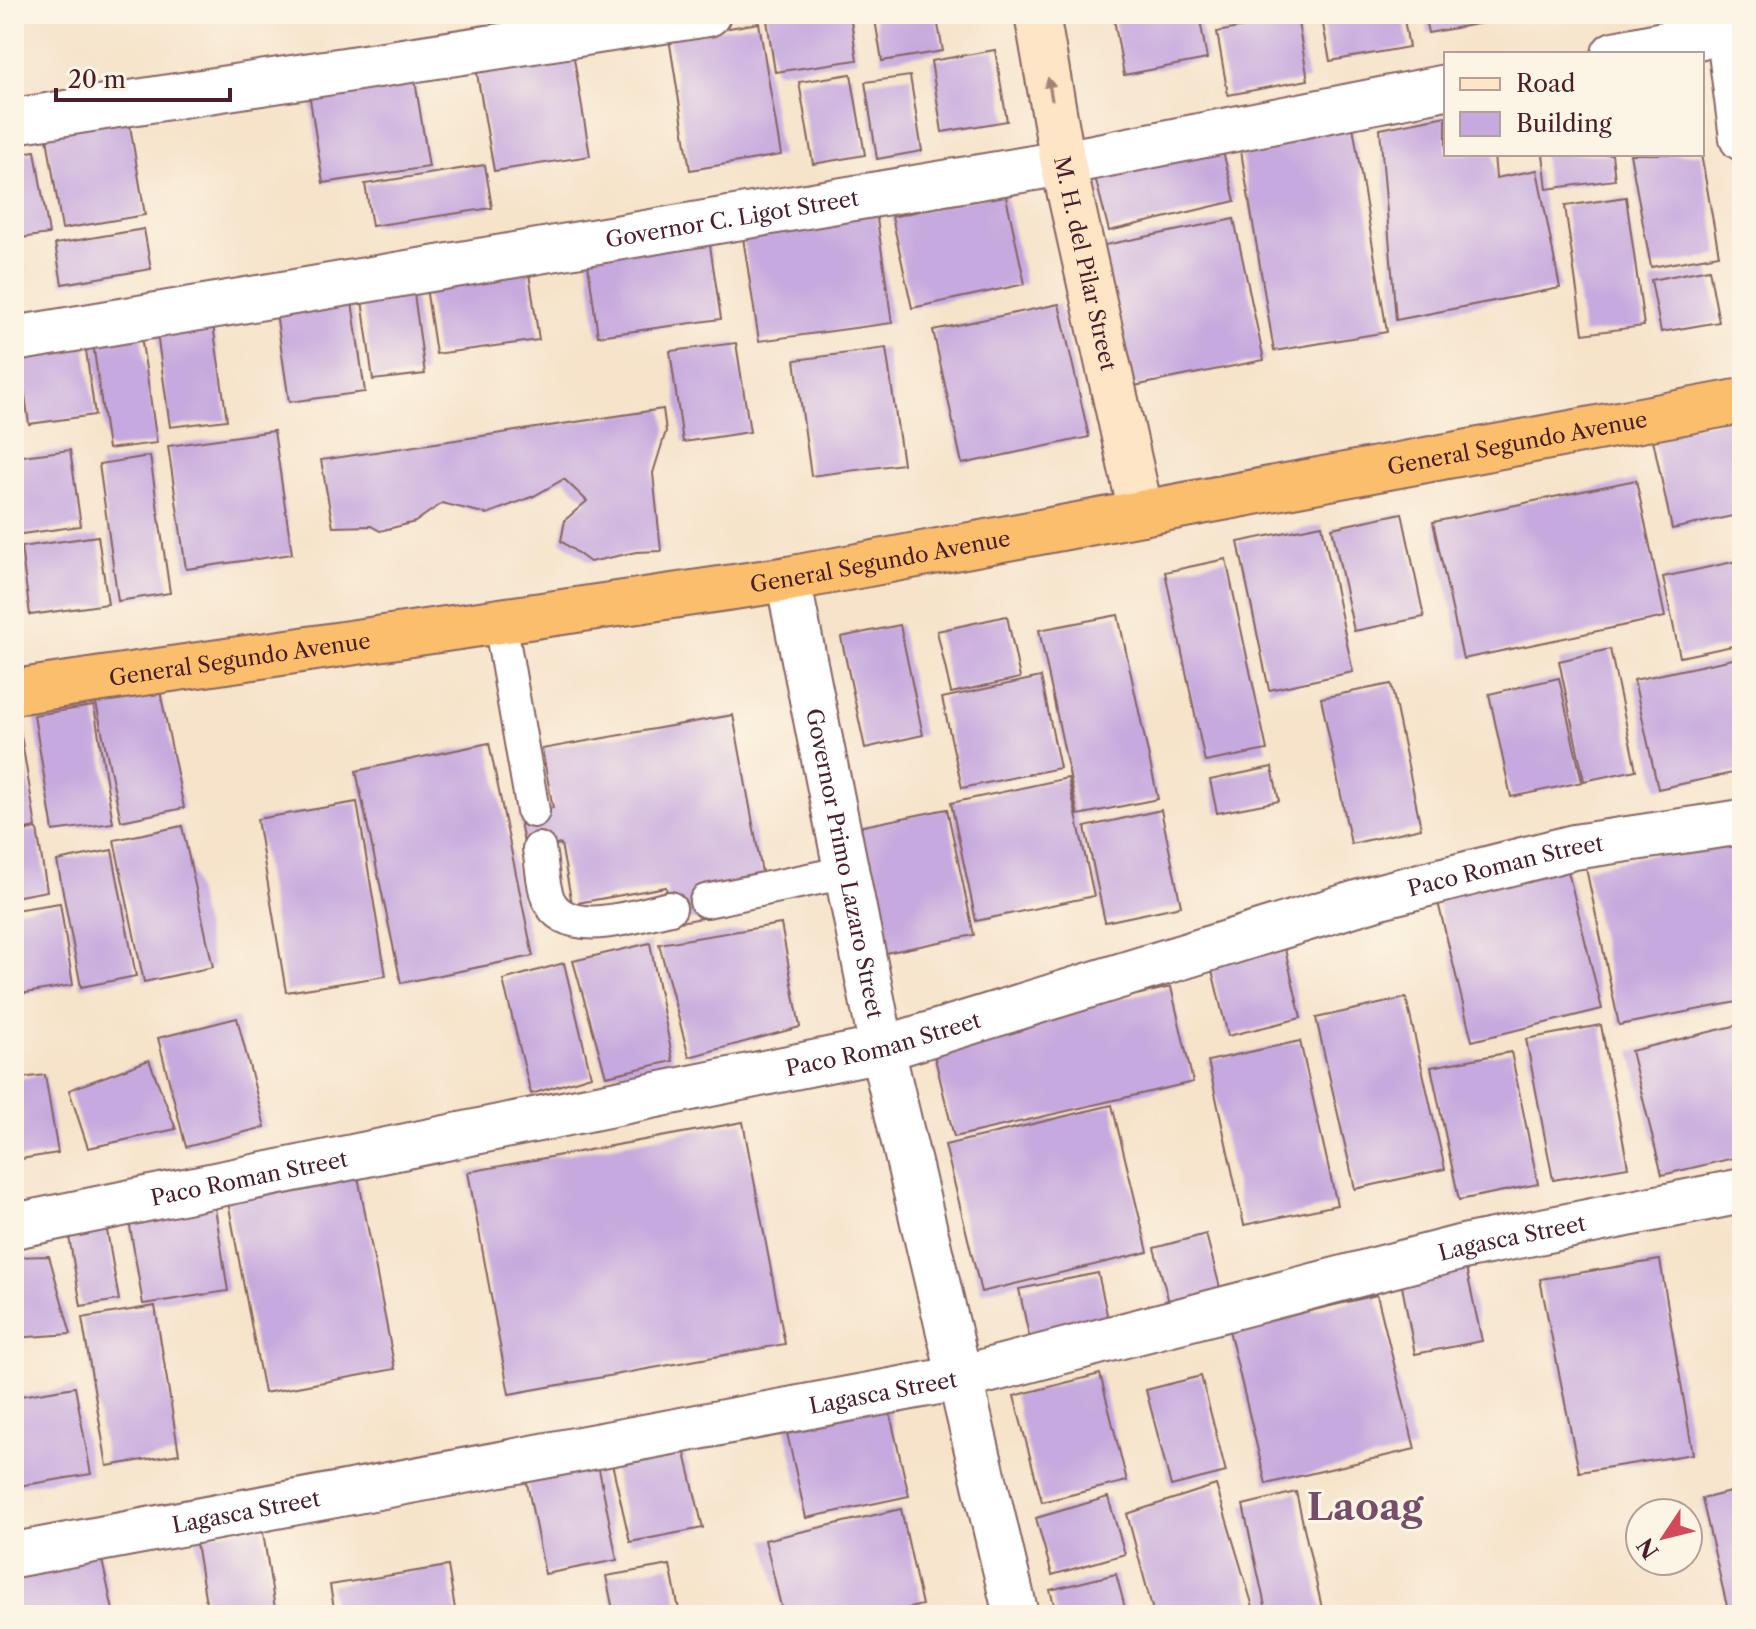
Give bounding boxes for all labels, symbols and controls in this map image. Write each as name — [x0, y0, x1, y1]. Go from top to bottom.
scale bar — [56, 52, 230, 102]
legend — [1444, 52, 1704, 156]
text: 20 m — [68, 65, 126, 94]
text: Road — [1516, 69, 1576, 98]
one-way arrow — [1044, 76, 1056, 101]
text: Building — [1516, 109, 1612, 138]
street label: M. H. del Pilar Street — [1048, 153, 1122, 373]
street label: Governor C. Ligot Street — [603, 184, 861, 253]
street label: General Segundo Avenue — [1385, 405, 1649, 480]
street label: General Segundo Avenue — [748, 524, 1012, 598]
street label: General Segundo Avenue — [107, 627, 372, 691]
street label: Governor Primo Lazaro Street — [801, 706, 889, 1021]
street label: Paco Roman Street — [1405, 829, 1605, 902]
street label: Paco Roman Street — [783, 1006, 984, 1082]
street label: Paco Roman Street — [148, 1145, 350, 1211]
street label: Lagasca Street — [1435, 1209, 1588, 1266]
street label: Lagasca Street — [807, 1365, 959, 1419]
district label: Laoag — [1307, 1483, 1424, 1530]
street label: Lagasca Street — [170, 1484, 322, 1539]
north arrow — [1624, 1497, 1704, 1577]
text: N — [1631, 1533, 1665, 1564]

